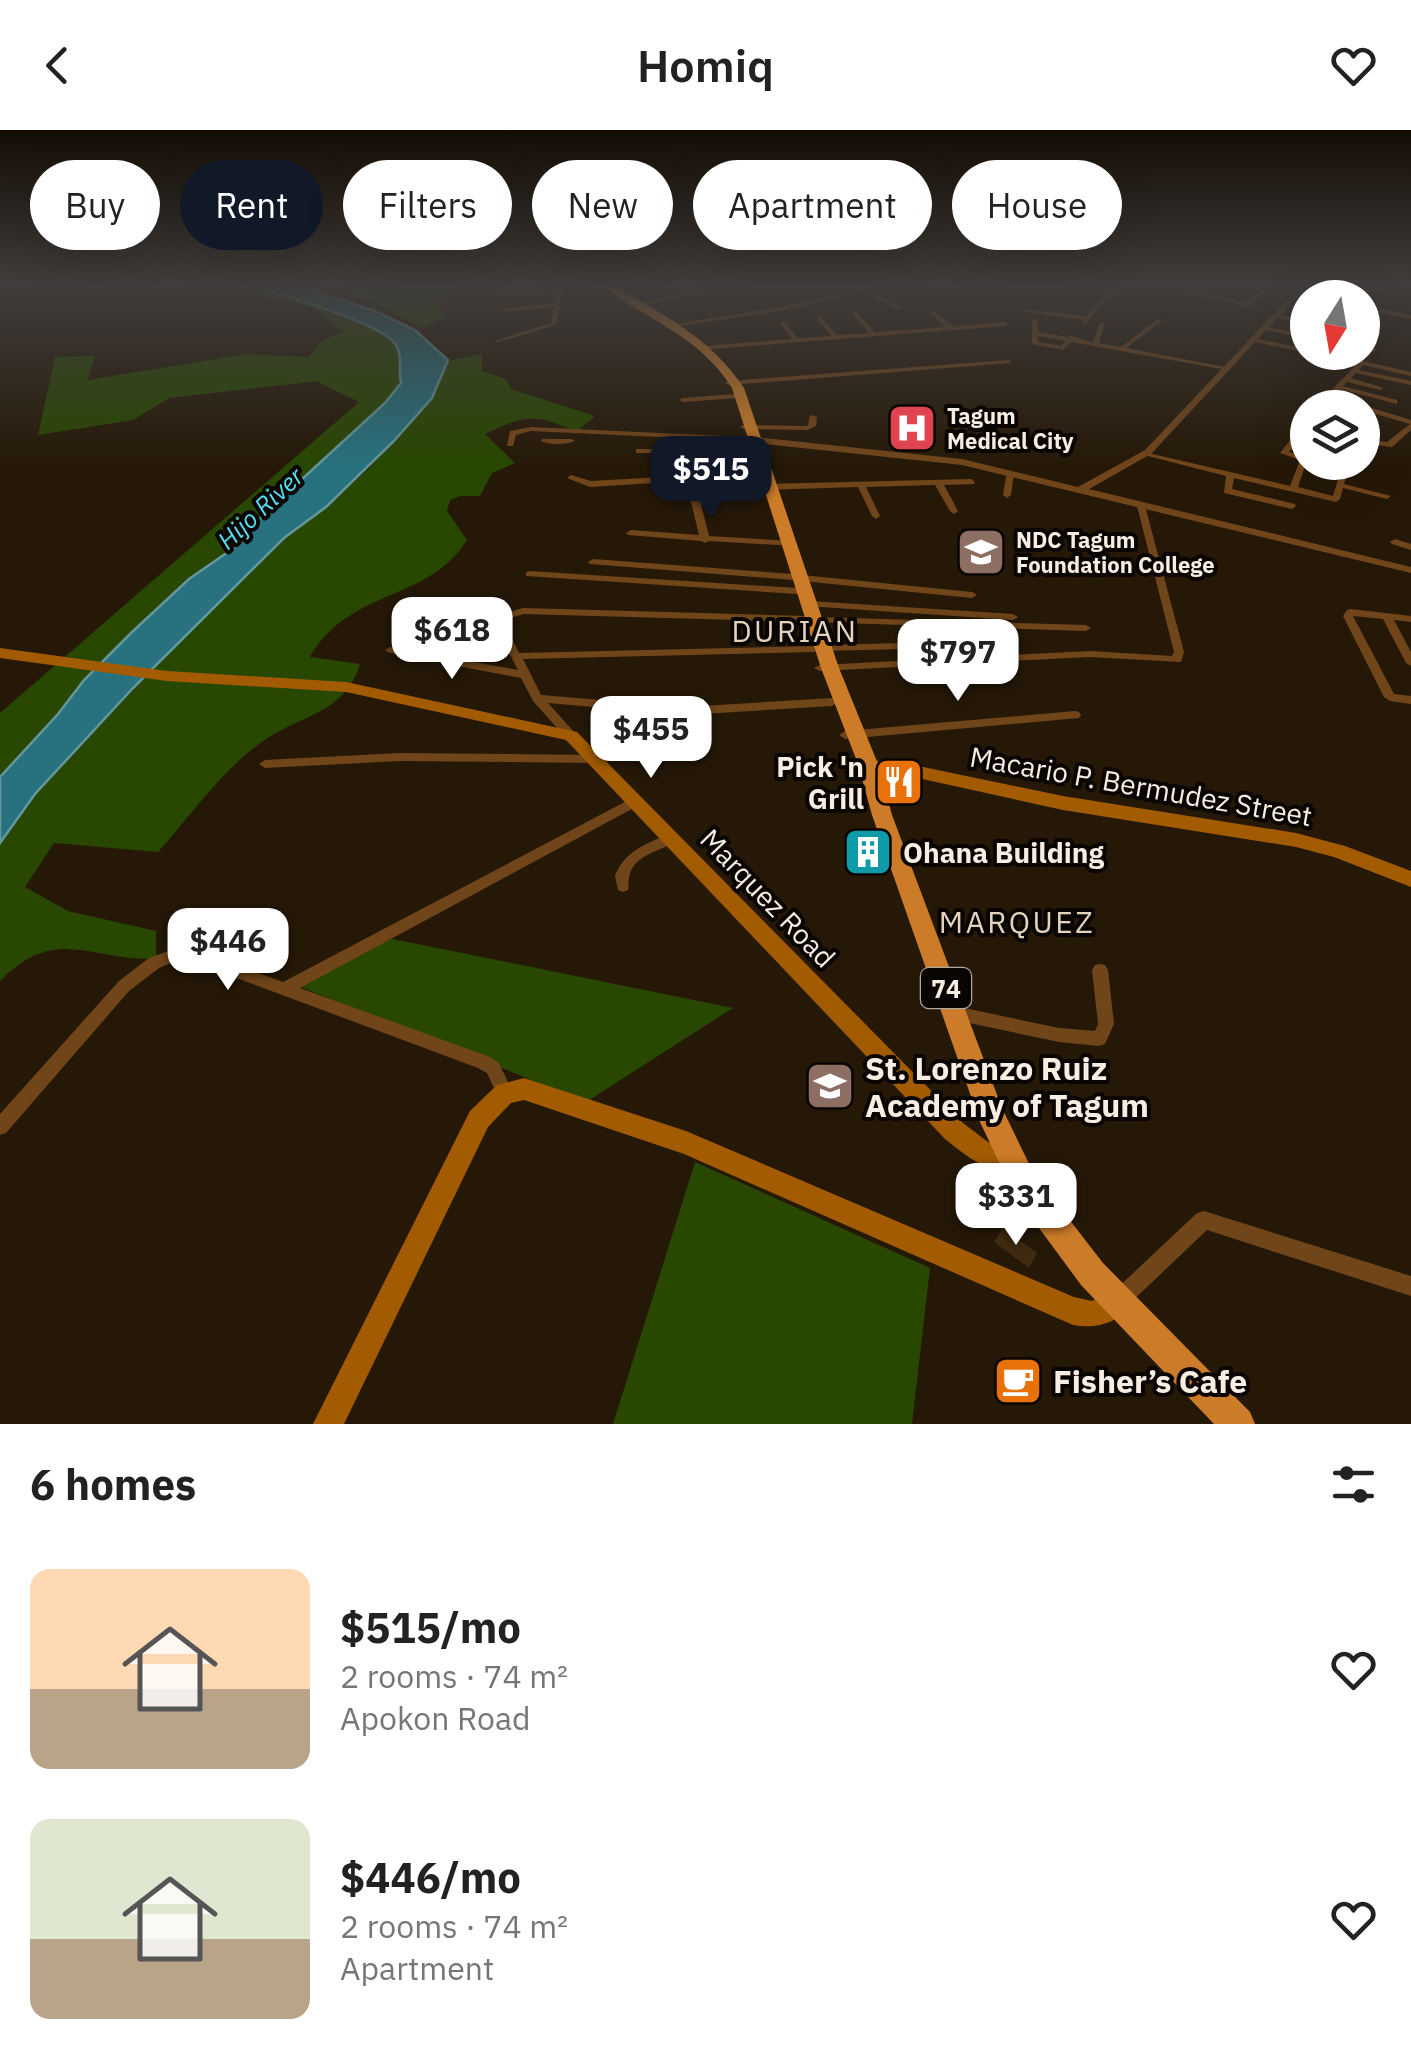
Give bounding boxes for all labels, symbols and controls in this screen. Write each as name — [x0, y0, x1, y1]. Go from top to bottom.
text: Homiq — [637, 36, 774, 94]
icon: back — [30, 38, 85, 93]
icon: heart — [1326, 38, 1381, 93]
chip: Buy — [30, 160, 160, 250]
chip: Rent — [180, 160, 323, 250]
chip: Filters — [343, 160, 512, 250]
chip: New — [532, 160, 673, 250]
chip: Apartment — [693, 160, 932, 250]
chip: House — [952, 160, 1122, 250]
north arrow — [1290, 280, 1380, 370]
map controls — [1290, 280, 1380, 480]
button: layers — [1290, 390, 1380, 480]
place label: Tagum Medical City — [947, 401, 1074, 455]
hospital icon: Tagum Medical City — [886, 402, 938, 454]
pin: $515 — [652, 436, 770, 521]
text: $515 — [673, 447, 749, 489]
water label: Hijo River — [210, 459, 311, 556]
place label: NDC Tagum Foundation College — [1016, 525, 1215, 579]
school or university icon: NDC Tagum Foundation College — [955, 526, 1007, 578]
pin: $618 — [393, 597, 511, 682]
text: $618 — [414, 608, 490, 650]
district label: DURIAN — [731, 611, 859, 650]
pin: $797 — [899, 619, 1017, 704]
text: $797 — [920, 630, 996, 672]
pin: $455 — [592, 696, 710, 781]
text: $455 — [613, 707, 689, 749]
street label: Macario P. Bermudez Street — [967, 738, 1315, 834]
place label: Pick 'n Grill — [776, 748, 864, 817]
restaurant icon: Pick 'n Grill — [873, 756, 925, 808]
street label: Marquez Road — [692, 821, 844, 975]
building icon: Ohana Building — [842, 826, 894, 878]
place label: Ohana Building — [903, 834, 1104, 871]
district label: MARQUEZ — [939, 902, 1095, 941]
pin: $446 — [169, 908, 287, 993]
text: $446 — [190, 919, 266, 961]
road number: 74 — [921, 968, 971, 1008]
place label: St. Lorenzo Ruiz Academy of Tagum — [865, 1047, 1149, 1126]
school or university icon: St. Lorenzo Ruiz Academy of Tagum — [804, 1060, 856, 1112]
pin: $331 — [957, 1163, 1075, 1248]
text: $331 — [978, 1174, 1054, 1216]
cafe icon: Fisher’s Cafe — [992, 1355, 1044, 1407]
place label: Fisher’s Cafe — [1053, 1360, 1247, 1402]
text: 6 homes — [30, 1457, 196, 1512]
icon: filters — [1326, 1457, 1381, 1512]
text: $515/mo — [340, 1600, 521, 1655]
icon: home — [110, 1609, 230, 1729]
icon: heart — [1326, 1642, 1381, 1697]
text: 2 rooms · 74 m² — [340, 1655, 568, 1697]
text: Apokon Road — [340, 1697, 531, 1739]
text: $446/mo — [340, 1850, 521, 1905]
icon: home — [110, 1859, 230, 1979]
icon: heart — [1326, 1892, 1381, 1947]
text: 2 rooms · 74 m² — [340, 1905, 568, 1947]
text: Apartment — [340, 1947, 494, 1989]

